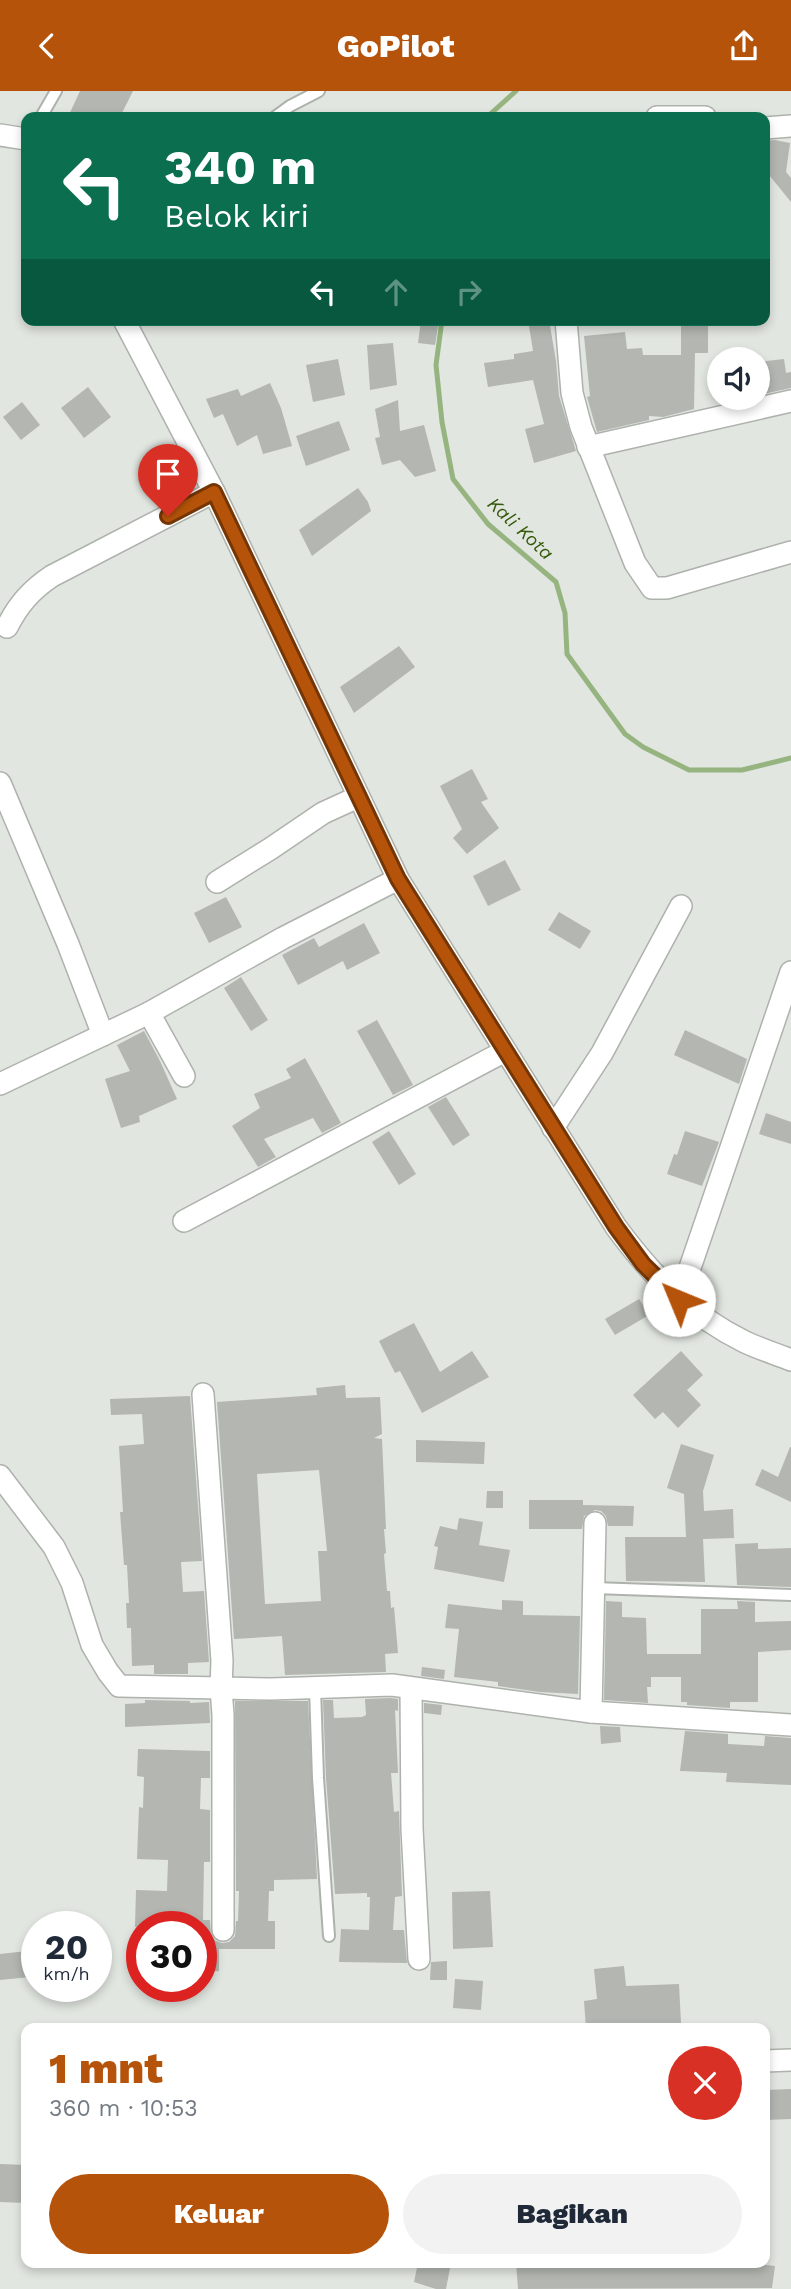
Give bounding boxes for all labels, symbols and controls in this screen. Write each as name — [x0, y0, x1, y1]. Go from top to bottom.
icon: back — [28, 27, 66, 65]
text: GoPilot — [337, 27, 454, 65]
icon: share — [725, 27, 763, 65]
text: 340 m — [164, 138, 316, 196]
icon: left — [49, 140, 140, 231]
text: Belok kiri — [164, 197, 309, 235]
icon: left — [304, 273, 342, 311]
icon: ahead — [377, 273, 415, 311]
icon: right — [450, 273, 488, 311]
map controls — [707, 347, 770, 410]
button: sound — [707, 347, 770, 410]
pin — [138, 444, 198, 516]
icon: arrive — [149, 455, 187, 493]
water label: Kali Kota — [483, 492, 559, 565]
position arrow — [642, 1263, 716, 1337]
speed limit sign: 30 — [126, 1911, 217, 2002]
text: 20 — [45, 1926, 88, 1968]
text: km/h — [43, 1963, 90, 1984]
text: 1 mnt — [49, 2044, 163, 2093]
button: close — [668, 2046, 742, 2120]
text: 360 m · 10:53 — [49, 2095, 198, 2122]
button: Keluar — [49, 2174, 389, 2254]
button: Bagikan — [403, 2174, 742, 2254]

